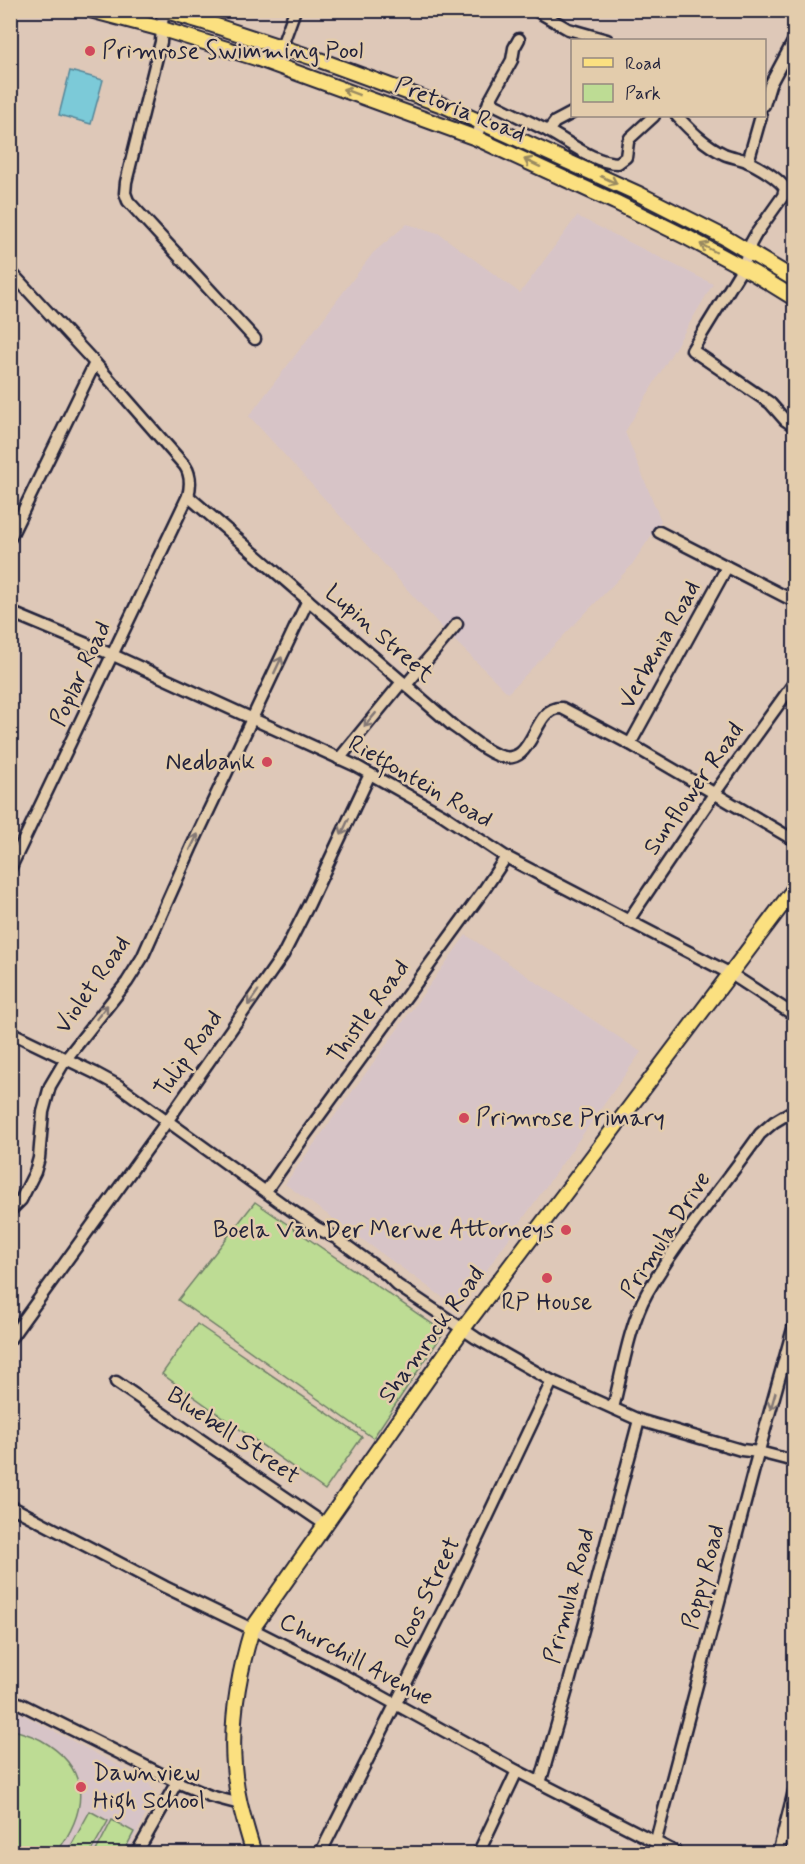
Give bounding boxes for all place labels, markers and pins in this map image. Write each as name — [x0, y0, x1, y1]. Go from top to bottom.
place label: Primrose Swimming Pool — [102, 36, 363, 67]
marker: Primrose Swimming Pool — [83, 44, 97, 58]
place label: Nedbank — [166, 747, 255, 778]
marker: Nedbank — [260, 755, 274, 769]
place label: Primrose Primary — [476, 1103, 665, 1134]
marker: Primrose Primary — [457, 1111, 471, 1125]
place label: Boela Van Der Merwe Attorneys — [213, 1215, 554, 1246]
marker: Boela Van Der Merwe Attorneys — [559, 1223, 573, 1237]
marker: RP House — [540, 1271, 554, 1285]
place label: RP House — [502, 1287, 592, 1318]
place label: Dawnview High School — [93, 1758, 205, 1820]
marker: Dawnview High School — [74, 1780, 88, 1794]

